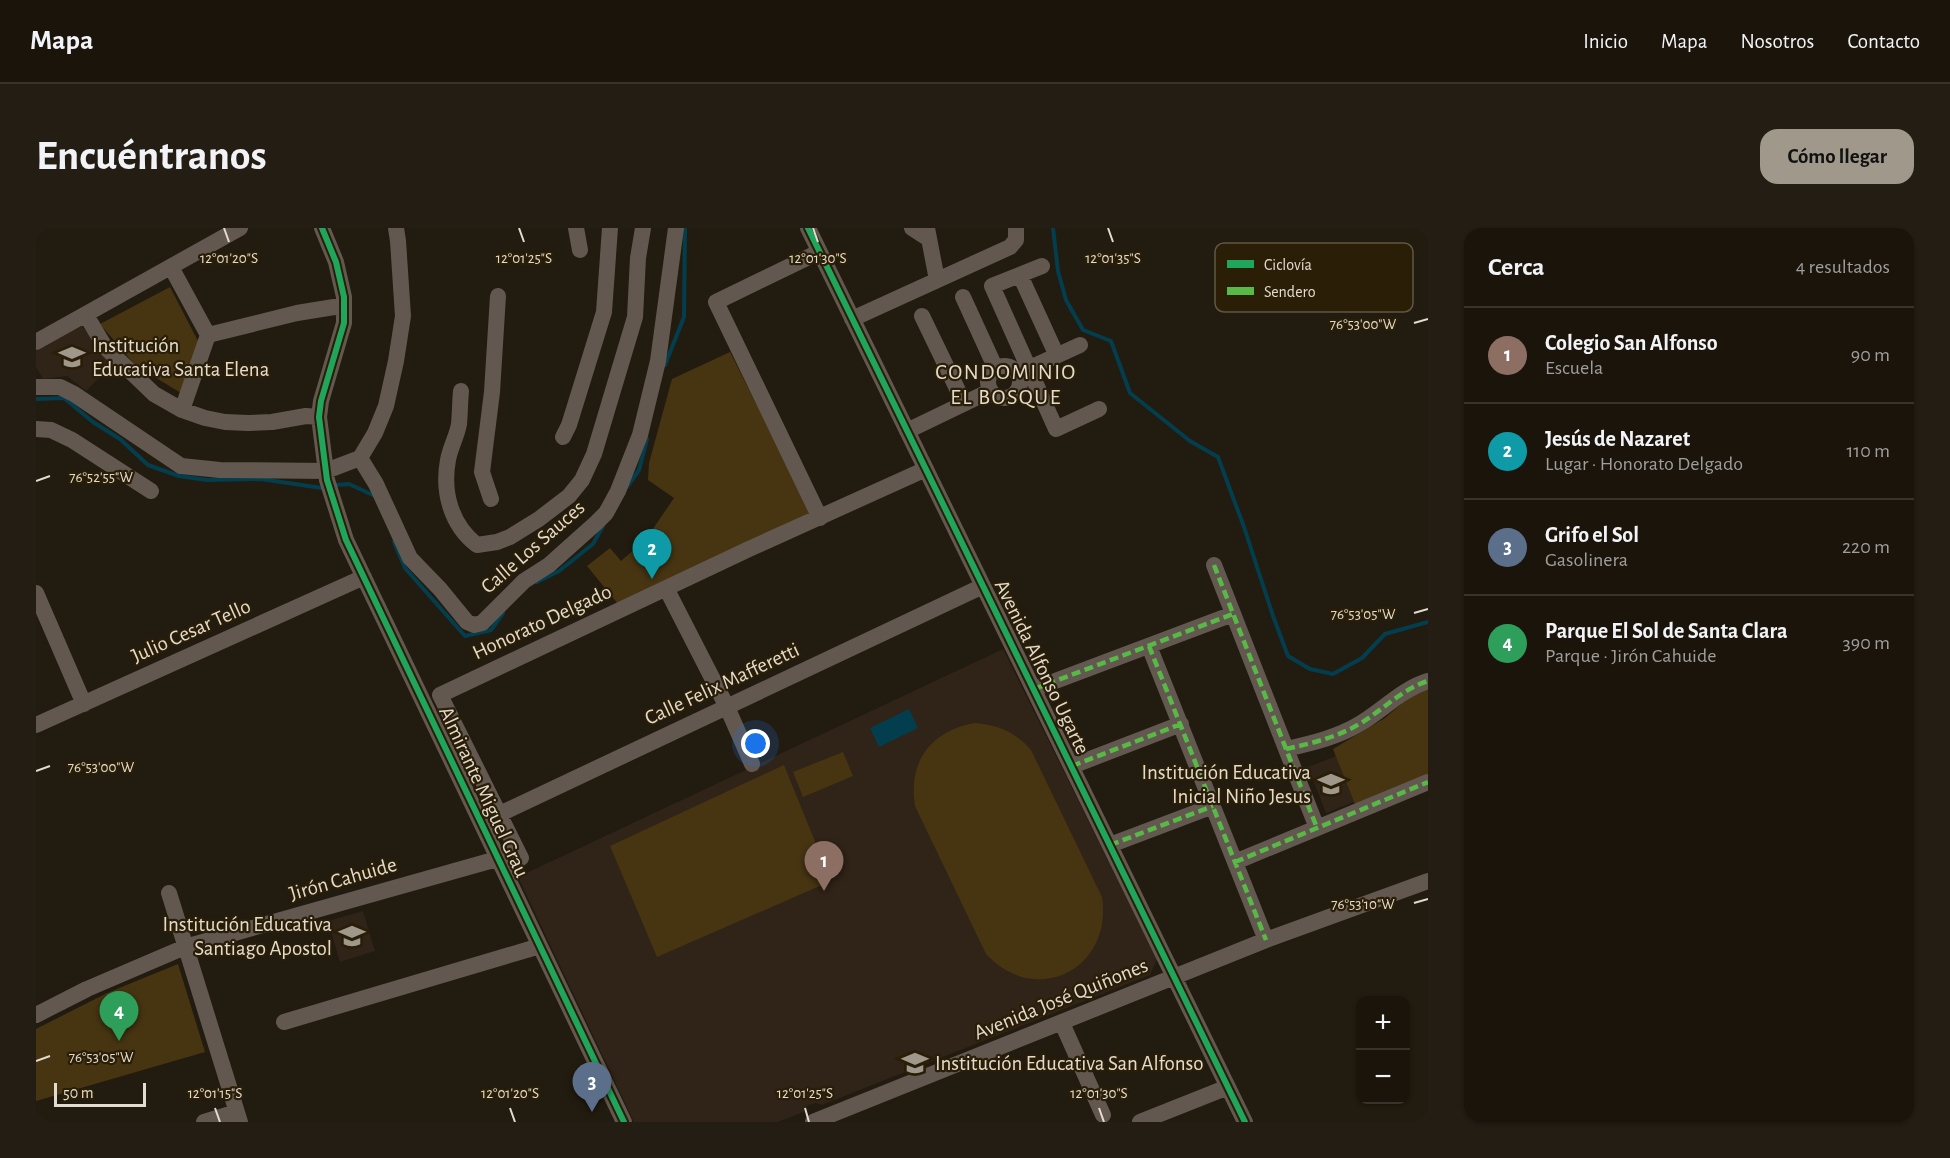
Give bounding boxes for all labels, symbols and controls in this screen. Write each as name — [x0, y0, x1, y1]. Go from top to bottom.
text: Mapa — [30, 27, 93, 55]
text: Inicio — [1583, 31, 1628, 52]
text: Mapa — [1661, 31, 1708, 52]
text: Nosotros — [1741, 31, 1814, 52]
text: Contacto — [1847, 31, 1920, 52]
button: Cómo llegar — [1760, 129, 1914, 184]
text: Encuéntranos — [36, 135, 267, 177]
legend — [1215, 243, 1413, 312]
text: 12°01'20"S — [200, 251, 258, 266]
text: 12°01'25"S — [496, 251, 552, 266]
text: 12°01'30"S — [789, 251, 847, 266]
text: 12°01'35"S — [1085, 251, 1141, 266]
text: Cerca — [1488, 254, 1545, 280]
text: Ciclovía — [1264, 257, 1312, 273]
text: 4 resultados — [1796, 257, 1890, 277]
text: Sendero — [1264, 284, 1316, 300]
text: 76°53'00"W — [1330, 317, 1397, 332]
text: Colegio San Alfonso — [1545, 332, 1718, 354]
place label: Institución Educativa Santa Elena — [92, 335, 270, 380]
school or university icon: Institución Educativa Santa Elena — [57, 342, 87, 372]
text: 1 — [1504, 345, 1511, 365]
text: 90 m — [1851, 345, 1890, 365]
text: Escuela — [1545, 358, 1603, 378]
district label: CONDOMINIO EL BOSQUE — [935, 361, 1077, 408]
text: Jesús de Nazaret — [1545, 428, 1690, 450]
text: 2 — [1503, 441, 1512, 461]
text: 110 m — [1846, 441, 1890, 461]
text: Lugar · Honorato Delgado — [1545, 454, 1743, 474]
text: 76°52'55"W — [69, 470, 133, 485]
street label: Calle Los Sauces — [477, 497, 589, 597]
text: Grifo el Sol — [1545, 524, 1639, 546]
pin: 2 — [632, 530, 672, 579]
text: 3 — [1503, 537, 1512, 557]
text: 220 m — [1842, 537, 1890, 557]
text: Gasolinera — [1545, 550, 1628, 570]
street label: Avenida Alfonso Ugarte — [991, 576, 1093, 758]
street label: Honorato Delgado — [469, 581, 615, 663]
street label: Julio Cesar Tello — [128, 595, 254, 667]
text: 76°53'05"W — [1331, 607, 1396, 622]
text: Parque El Sol de Santa Clara — [1545, 620, 1788, 642]
text: 4 — [1502, 633, 1513, 653]
text: 390 m — [1843, 633, 1890, 653]
street label: Calle Felix Mafferetti — [642, 639, 802, 729]
text: Parque · Jirón Cahuide — [1545, 646, 1717, 666]
street label: Almirante Miguel Grau — [435, 703, 533, 881]
your location — [741, 729, 770, 758]
text: 76°53'00"W — [68, 760, 135, 775]
place label: Institución Educativa Inicial Niño Jesus — [1142, 762, 1311, 807]
school or university icon: Institución Educativa Inicial Niño Jesus — [1316, 769, 1346, 799]
pin: 1 — [804, 842, 844, 891]
street label: Jirón Cahuide — [287, 854, 399, 904]
text: 76°53'10"W — [1331, 897, 1395, 912]
place label: Institución Educativa Santiago Apostol — [163, 914, 332, 959]
school or university icon: Institución Educativa Santiago Apostol — [337, 921, 367, 951]
street label: Avenida José Quiñones — [971, 954, 1151, 1044]
pin: 4 — [100, 992, 139, 1041]
map controls — [1356, 996, 1410, 1104]
button: + — [1356, 996, 1410, 1050]
school or university icon: Institución Educativa San Alfonso — [900, 1048, 930, 1078]
text: 76°53'05"W — [69, 1050, 134, 1065]
button: − — [1356, 1050, 1410, 1104]
place label: Institución Educativa San Alfonso — [935, 1053, 1204, 1074]
pin: 3 — [572, 1062, 612, 1112]
scale bar — [54, 1080, 146, 1108]
text: 50 m — [63, 1085, 94, 1101]
text: 12°01'15"S — [188, 1086, 242, 1101]
text: 12°01'20"S — [481, 1086, 539, 1101]
text: 12°01'25"S — [777, 1086, 833, 1101]
text: 12°01'30"S — [1070, 1086, 1128, 1101]

